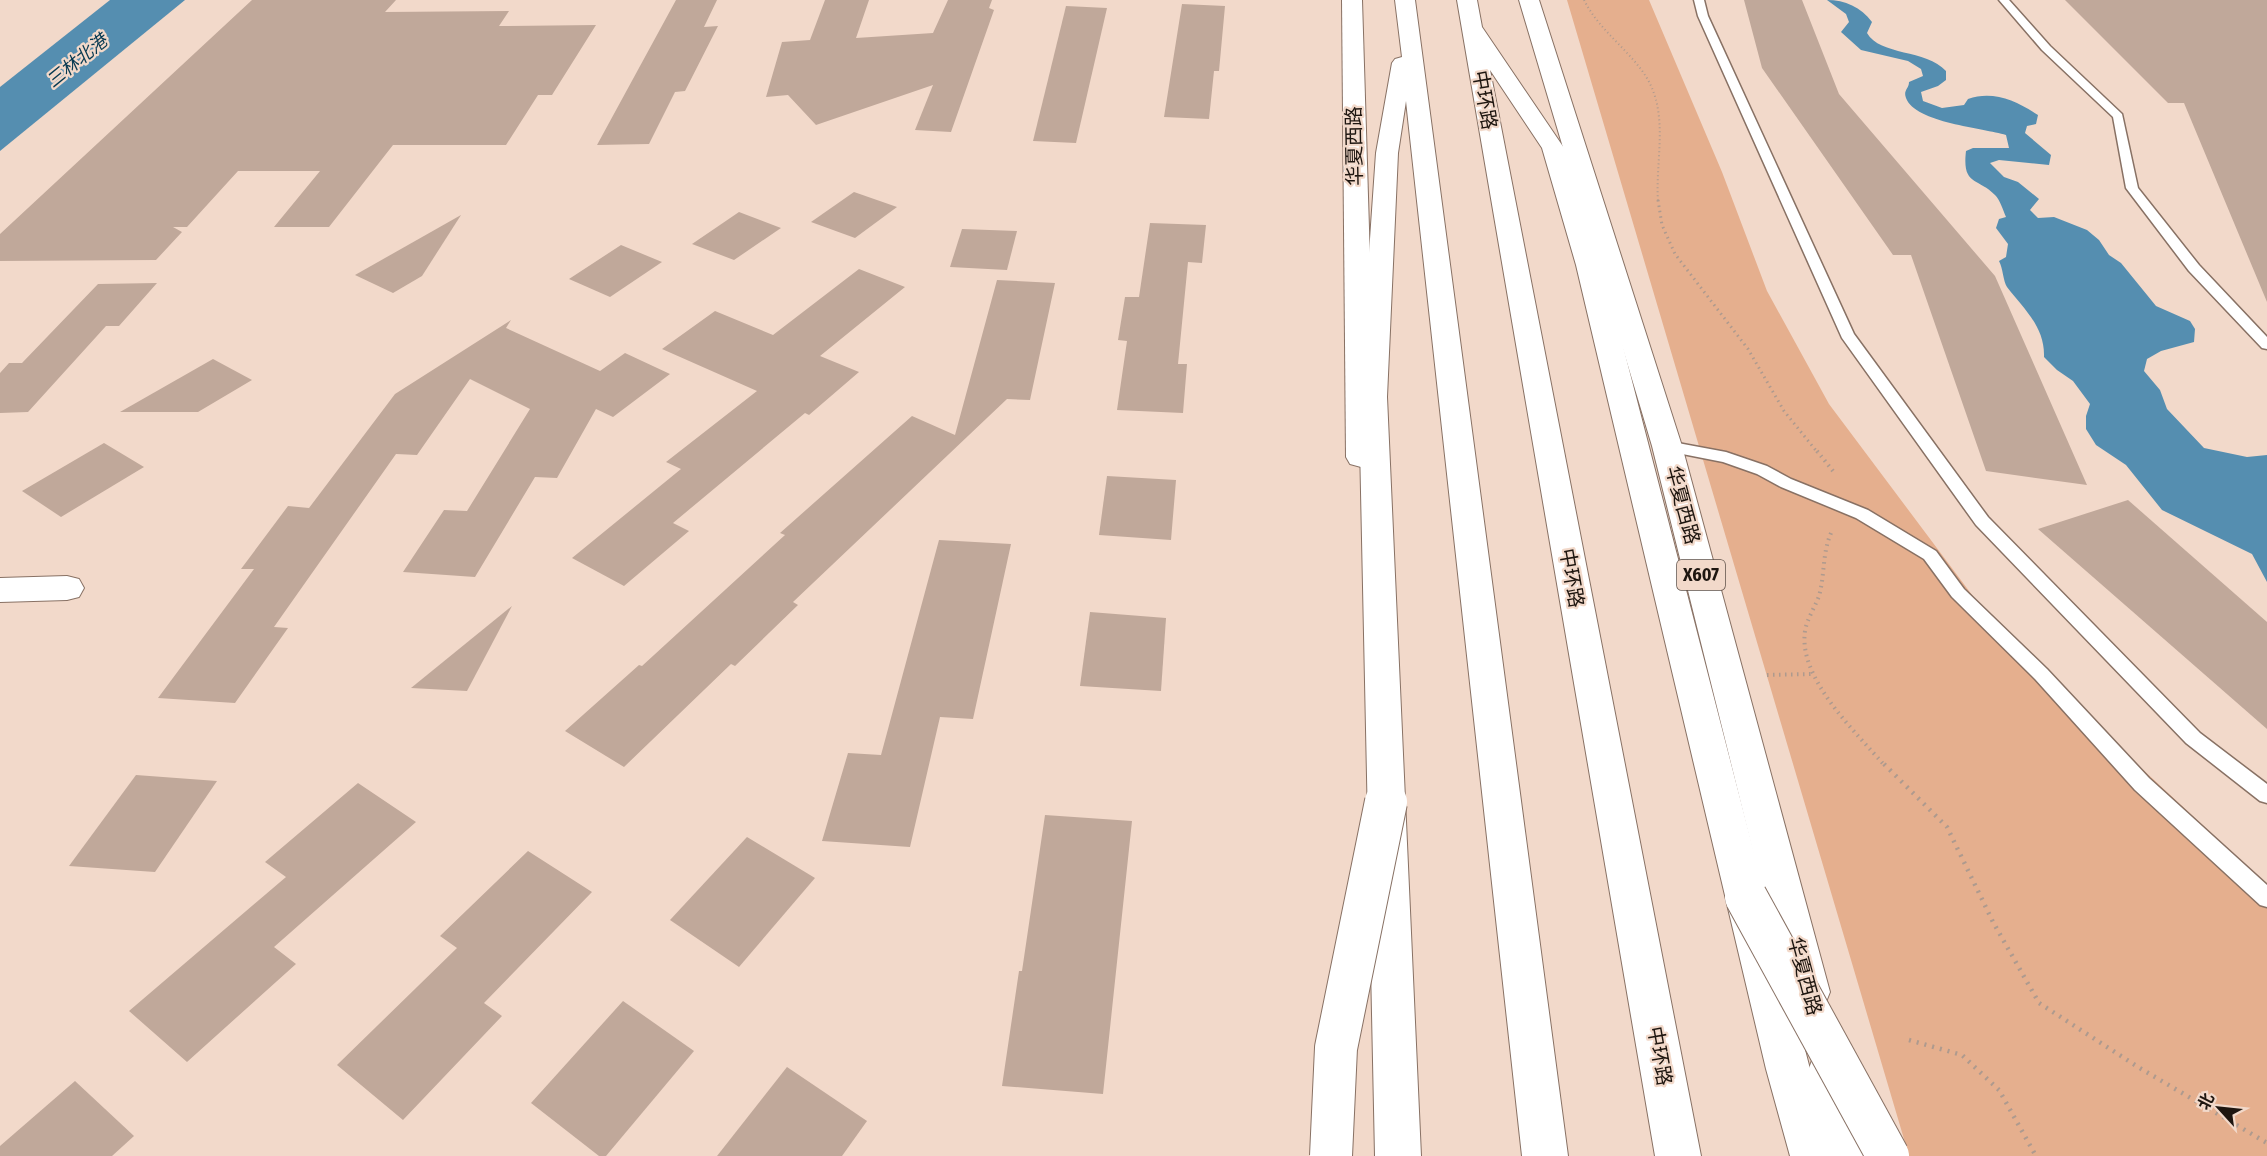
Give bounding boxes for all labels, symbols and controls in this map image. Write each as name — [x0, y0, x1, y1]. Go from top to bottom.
water label: 三林北港 — [42, 28, 114, 92]
street label: 中环路 — [1468, 68, 1502, 132]
street label: 华夏西路 — [1341, 106, 1367, 186]
street label: 华夏西路 — [1661, 463, 1705, 547]
street label: 中环路 — [1555, 546, 1589, 610]
road number: X607 — [1677, 560, 1725, 590]
street label: 华夏西路 — [1783, 934, 1827, 1018]
street label: 中环路 — [1643, 1024, 1677, 1088]
north arrow — [2189, 1078, 2249, 1138]
text: 北 — [2194, 1090, 2218, 1113]

